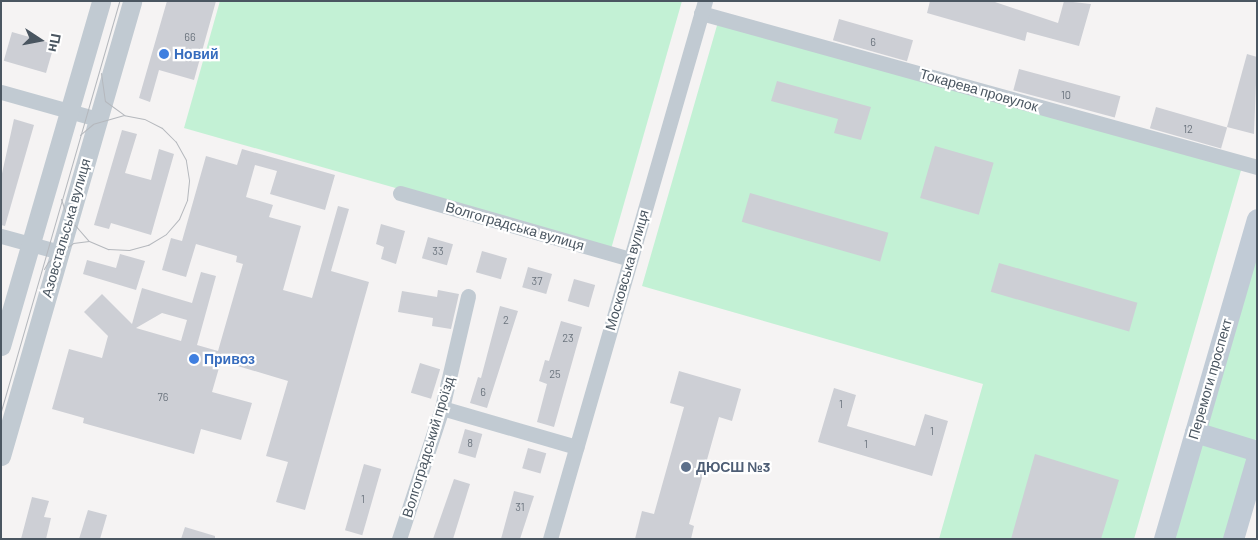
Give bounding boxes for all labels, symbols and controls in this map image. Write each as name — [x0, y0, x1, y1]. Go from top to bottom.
north arrow — [15, 15, 65, 65]
house number: 66 — [184, 30, 196, 44]
text: Пн — [45, 32, 65, 54]
house number: 6 — [870, 35, 876, 49]
place label: Новий — [174, 46, 218, 62]
marker: Новий — [158, 48, 170, 60]
street label: Токарева провулок — [918, 65, 1040, 115]
house number: 10 — [1061, 88, 1071, 102]
house number: 12 — [1183, 122, 1193, 136]
street label: Азовстальська вулиця — [38, 157, 94, 299]
street label: Волгоградська вулиця — [444, 198, 586, 254]
street label: Московська вулиця — [602, 208, 652, 332]
house number: 33 — [432, 244, 444, 258]
house number: 37 — [532, 274, 542, 288]
house number: 2 — [503, 313, 509, 327]
street label: Перемоги проспект — [1185, 317, 1235, 441]
house number: 23 — [562, 331, 574, 345]
place label: Привоз — [204, 351, 255, 367]
marker: Привоз — [188, 353, 200, 365]
house number: 25 — [549, 367, 561, 381]
street label: Волгоградський проїзд — [399, 374, 457, 520]
house number: 6 — [480, 385, 486, 399]
house number: 76 — [158, 390, 168, 404]
house number: 1 — [839, 397, 843, 411]
house number: 1 — [930, 424, 934, 438]
house number: 8 — [467, 436, 473, 450]
house number: 1 — [864, 437, 868, 451]
place label: ДЮСШ №3 — [696, 459, 770, 475]
marker: ДЮСШ №3 — [680, 461, 692, 473]
house number: 1 — [361, 492, 365, 506]
house number: 31 — [515, 500, 525, 514]

